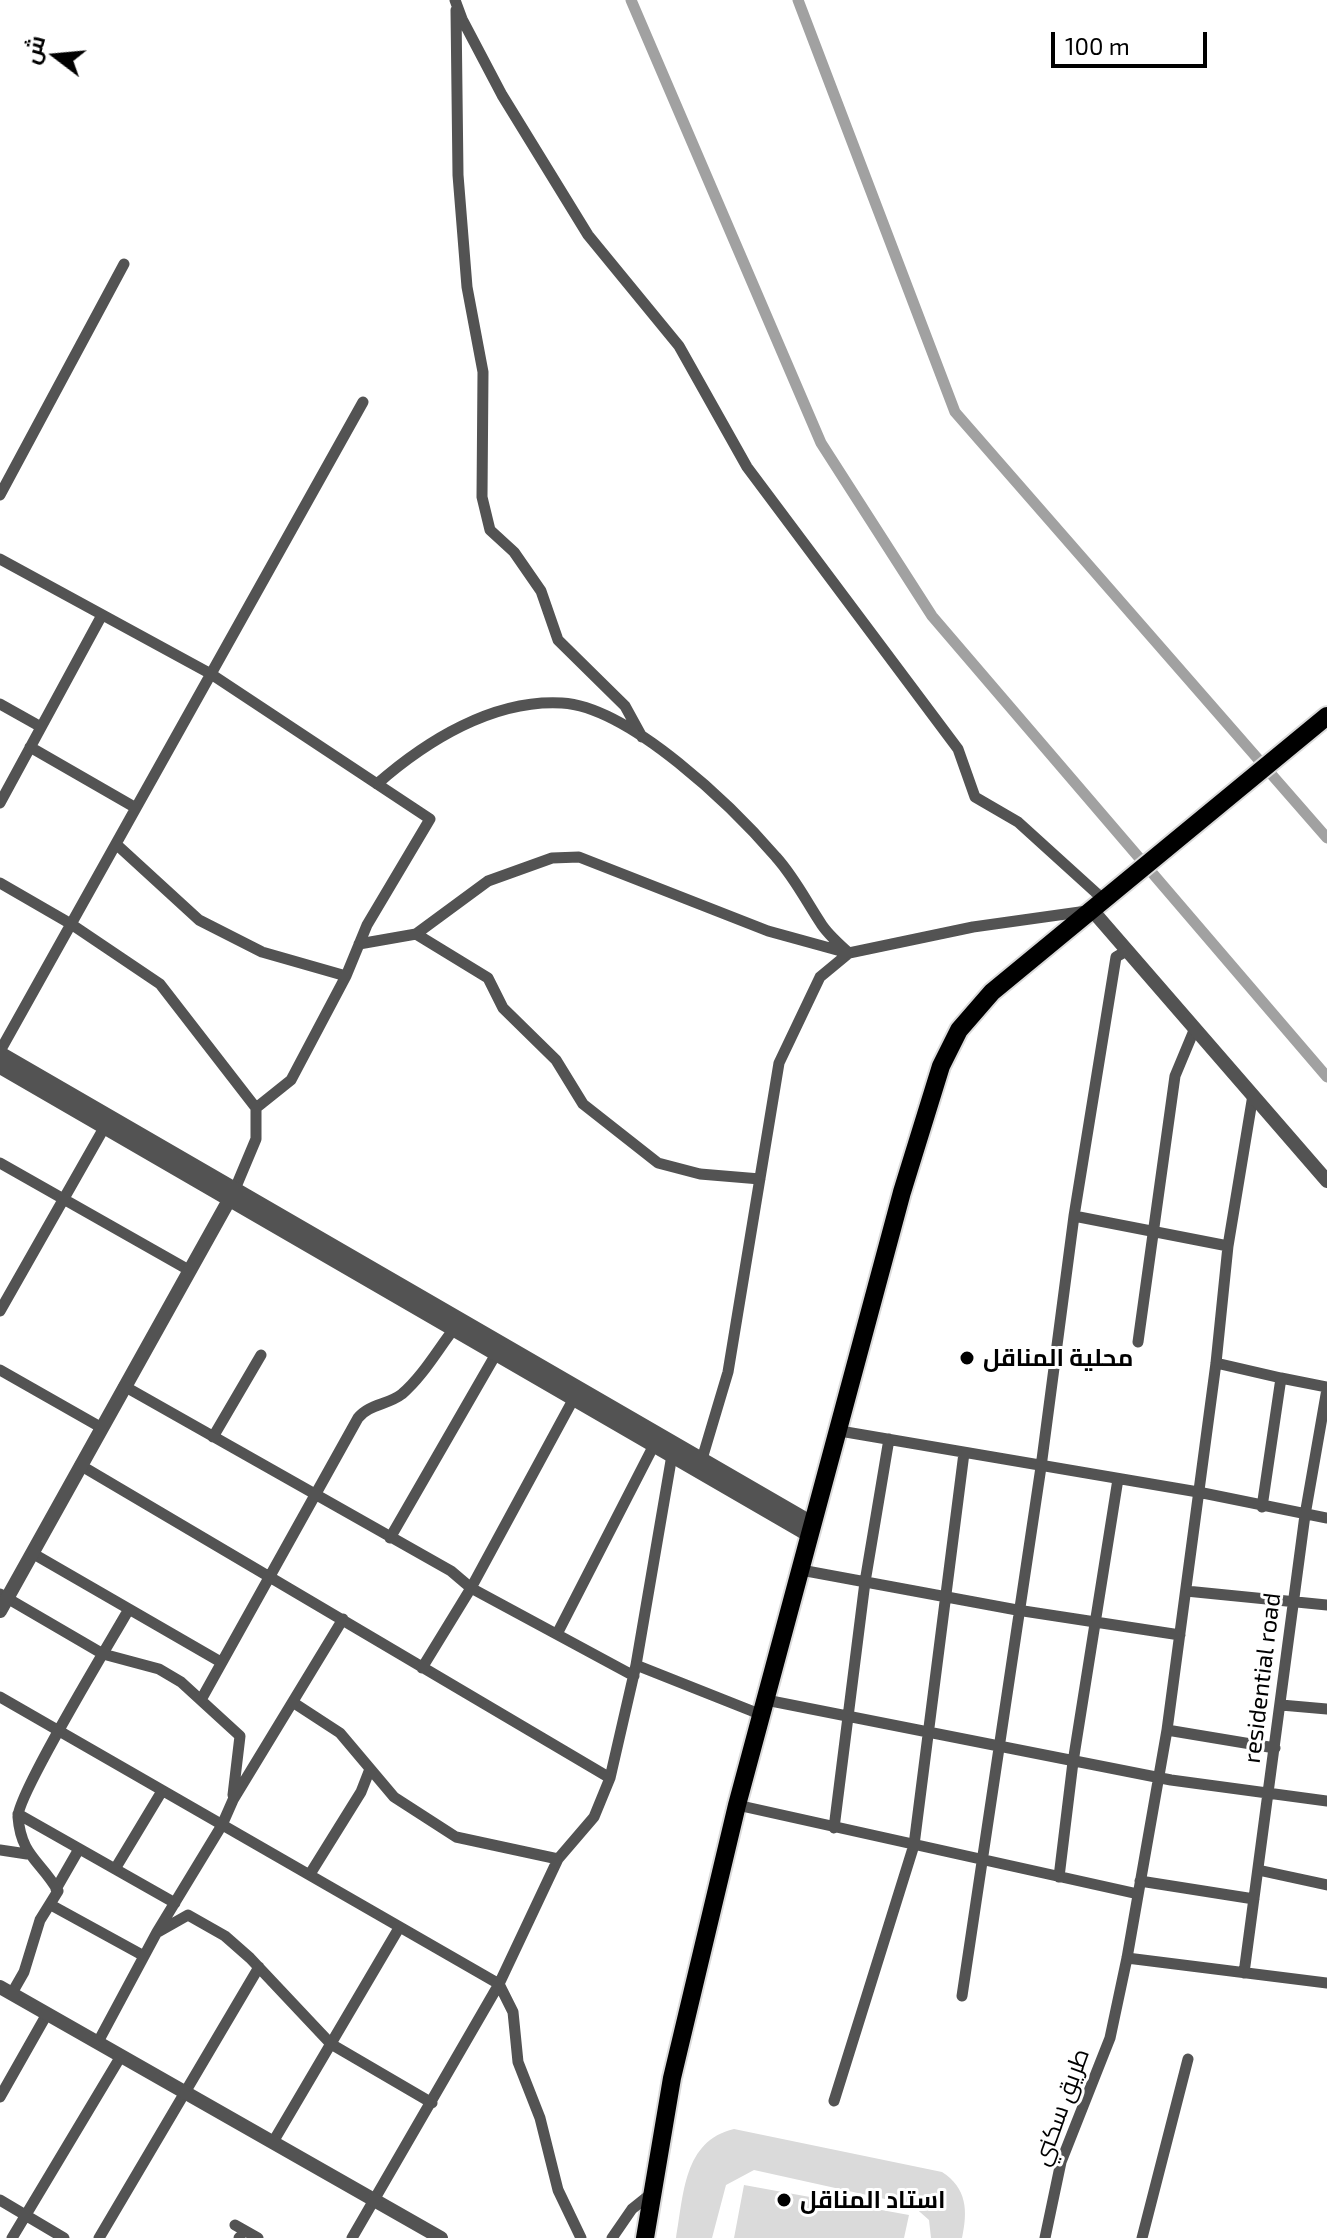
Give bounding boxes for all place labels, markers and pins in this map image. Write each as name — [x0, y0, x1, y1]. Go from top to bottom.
place label: محلية المناقل — [983, 1344, 1133, 1372]
marker: محلية المناقل — [958, 1349, 976, 1367]
place label: استاد المناقل — [800, 2186, 945, 2214]
marker: استاد المناقل — [775, 2191, 793, 2209]

